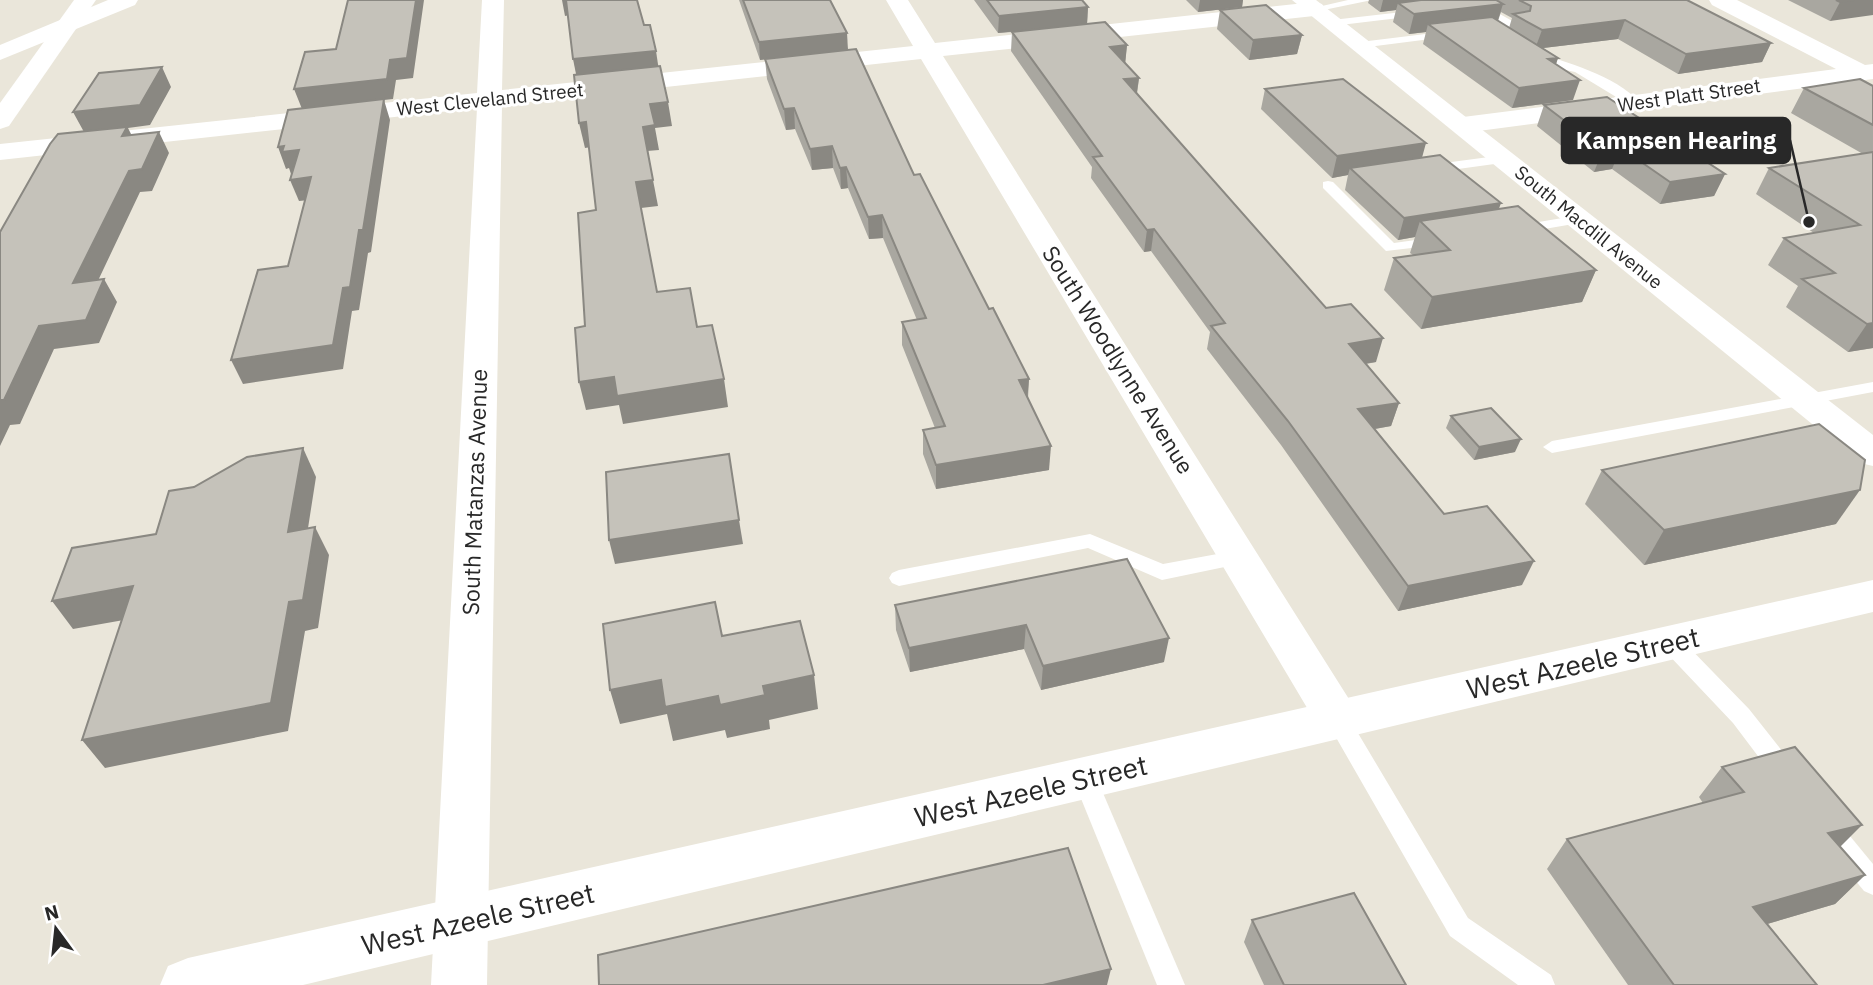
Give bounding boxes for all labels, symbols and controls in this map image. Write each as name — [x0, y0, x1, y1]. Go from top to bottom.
street label: West Platt Street — [1616, 73, 1762, 117]
street label: West Cleveland Street — [395, 77, 585, 121]
callout: Kampsen Hearing — [1562, 118, 1790, 163]
text: Kampsen Hearing — [1576, 124, 1777, 156]
street label: South Macdill Avenue — [1510, 160, 1668, 294]
street label: South Woodlynne Avenue — [1036, 240, 1201, 479]
street label: South Matanzas Avenue — [455, 368, 493, 616]
street label: West Azeele Street — [1463, 618, 1703, 707]
street label: West Azeele Street — [911, 746, 1151, 835]
street label: West Azeele Street — [358, 874, 598, 963]
north arrow — [21, 894, 91, 964]
text: N — [42, 899, 61, 926]

